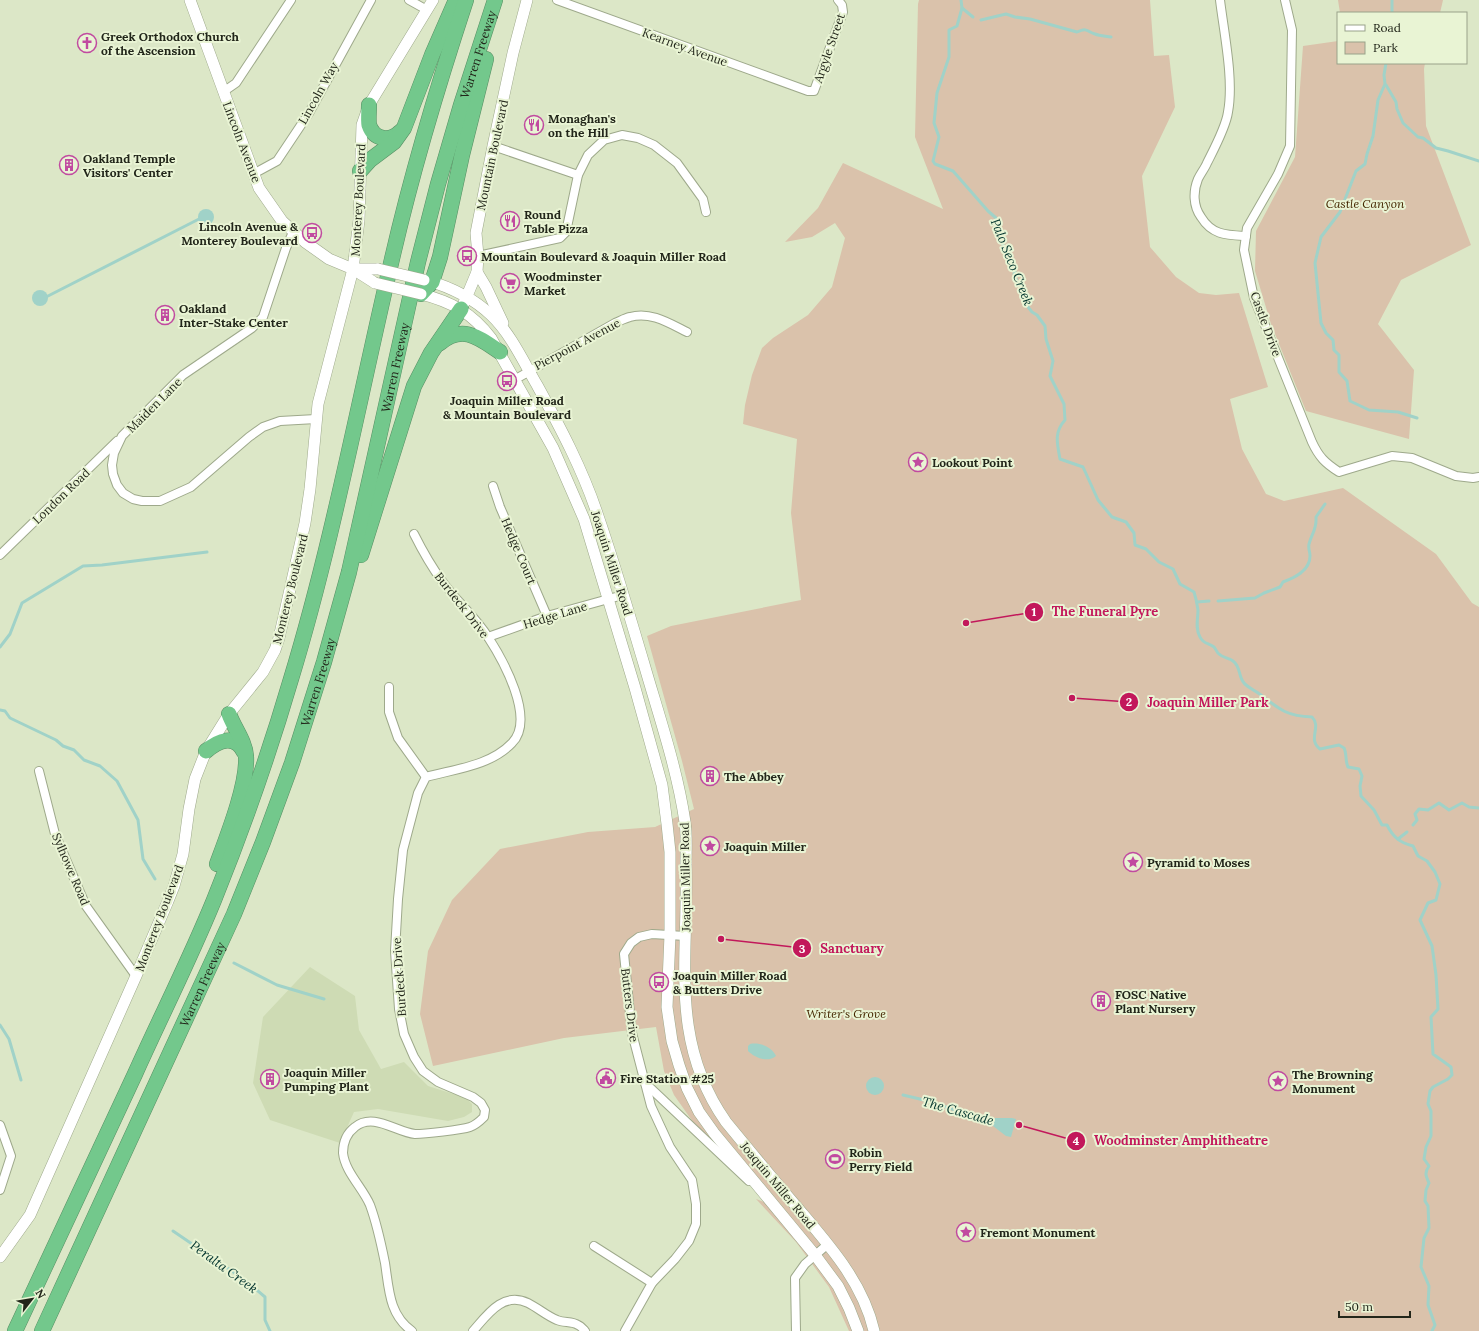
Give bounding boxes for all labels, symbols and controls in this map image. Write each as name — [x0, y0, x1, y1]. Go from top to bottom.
street label: Warren Freeway — [456, 8, 499, 100]
street label: Argyle Street — [810, 11, 848, 86]
legend — [1337, 12, 1467, 64]
text: Road — [1373, 20, 1401, 35]
street label: Kearney Avenue — [640, 25, 730, 70]
place label: Greek Orthodox Church of the Ascension — [101, 29, 240, 58]
church icon: Greek Orthodox Church of the Ascension — [76, 32, 98, 54]
text: Park — [1373, 40, 1399, 55]
street label: Lincoln Way — [295, 59, 341, 127]
street label: Mountain Boulevard — [473, 98, 511, 212]
street label: Lincoln Avenue — [220, 99, 264, 185]
place label: Monaghan's on the Hill — [548, 111, 616, 140]
restaurant icon: Monaghan's on the Hill — [523, 114, 545, 136]
street label: Monterey Boulevard — [348, 143, 368, 257]
place label: Oakland Temple Visitors' Center — [83, 151, 176, 180]
building icon: Oakland Temple Visitors' Center — [58, 154, 80, 176]
park label: Castle Canyon — [1326, 196, 1405, 211]
place label: Round Table Pizza — [524, 207, 589, 236]
restaurant icon: Round Table Pizza — [499, 210, 521, 232]
water label: Palo Seco Creek — [987, 216, 1037, 308]
place label: Lincoln Avenue & Monterey Boulevard — [181, 219, 299, 248]
bus stop icon: Lincoln Avenue & Monterey Boulevard — [301, 222, 323, 244]
bus stop icon: Mountain Boulevard & Joaquin Miller Road — [456, 245, 478, 267]
place label: Mountain Boulevard & Joaquin Miller Road — [481, 249, 726, 264]
place label: Woodminster Market — [524, 269, 602, 298]
supermarket icon: Woodminster Market — [499, 272, 521, 294]
street label: Castle Drive — [1247, 290, 1285, 359]
place label: Oakland Inter-Stake Center — [179, 301, 288, 330]
building icon: Oakland Inter-Stake Center — [154, 304, 176, 326]
street label: Pierpoint Avenue — [531, 315, 623, 373]
street label: Warren Freeway — [377, 320, 412, 413]
bus stop icon: Joaquin Miller Road & Mountain Boulevard — [496, 370, 518, 392]
street label: Maiden Lane — [123, 374, 185, 436]
place label: Joaquin Miller Road & Mountain Boulevard — [443, 393, 571, 422]
place icon: Lookout Point — [907, 451, 929, 473]
place label: Lookout Point — [932, 455, 1014, 470]
street label: London Road — [29, 465, 93, 527]
street label: Joaquin Miller Road — [588, 508, 636, 617]
street label: Hedge Court — [498, 515, 540, 587]
street label: Monterey Boulevard — [269, 532, 311, 646]
street label: Burdeck Drive — [432, 569, 493, 641]
street label: Hedge Lane — [521, 598, 589, 632]
callout: The Funeral Pyre — [1024, 599, 1166, 624]
text: The Funeral Pyre — [1052, 603, 1158, 620]
text: 1 — [1032, 604, 1037, 619]
street label: Warren Freeway — [297, 635, 338, 728]
callout: Joaquin Miller Park — [1119, 690, 1277, 715]
text: 2 — [1126, 694, 1132, 709]
text: Joaquin Miller Park — [1147, 694, 1269, 711]
building icon: The Abbey — [699, 765, 721, 787]
place label: The Abbey — [724, 769, 784, 784]
street label: Joaquin Miller Road — [677, 822, 693, 933]
street label: Sylhowe Road — [49, 830, 93, 908]
place icon: Joaquin Miller — [699, 835, 721, 857]
place label: Joaquin Miller — [724, 839, 807, 854]
place icon: Pyramid to Moses — [1122, 851, 1144, 873]
place label: Pyramid to Moses — [1147, 855, 1250, 870]
street label: Monterey Boulevard — [132, 863, 186, 973]
street label: Burdeck Drive — [389, 936, 409, 1017]
callout: Sanctuary — [792, 936, 892, 961]
street label: Warren Freeway — [176, 939, 228, 1029]
text: Sanctuary — [820, 940, 885, 957]
text: 3 — [799, 941, 806, 956]
street label: Butters Drive — [618, 967, 642, 1043]
place label: Joaquin Miller Road & Butters Drive — [673, 968, 787, 997]
bus stop icon: Joaquin Miller Road & Butters Drive — [648, 971, 670, 993]
place label: FOSC Native Plant Nursery — [1115, 987, 1196, 1016]
building icon: FOSC Native Plant Nursery — [1090, 990, 1112, 1012]
park label: Writer's Grove — [806, 1006, 886, 1021]
place label: Joaquin Miller Pumping Plant — [284, 1065, 370, 1094]
public building icon: Fire Station #25 — [595, 1067, 617, 1089]
place label: The Browning Monument — [1292, 1067, 1374, 1096]
building icon: Joaquin Miller Pumping Plant — [259, 1068, 281, 1090]
place icon: The Browning Monument — [1267, 1070, 1289, 1092]
place label: Fire Station #25 — [620, 1071, 715, 1086]
water label: The Cascade — [920, 1093, 996, 1129]
callout: Woodminster Amphitheatre — [1066, 1128, 1276, 1153]
text: Woodminster Amphitheatre — [1094, 1132, 1268, 1149]
text: 4 — [1073, 1133, 1080, 1148]
street label: Joaquin Miller Road — [737, 1138, 819, 1232]
place label: Robin Perry Field — [849, 1145, 912, 1174]
sports icon: Robin Perry Field — [824, 1148, 846, 1170]
place icon: Fremont Monument — [955, 1221, 977, 1243]
place label: Fremont Monument — [980, 1225, 1097, 1240]
water label: Peralta Creek — [187, 1237, 261, 1297]
north arrow — [12, 1279, 52, 1319]
text: N — [32, 1287, 49, 1302]
scale bar — [1339, 1293, 1410, 1319]
text: 50 m — [1345, 1299, 1373, 1314]

